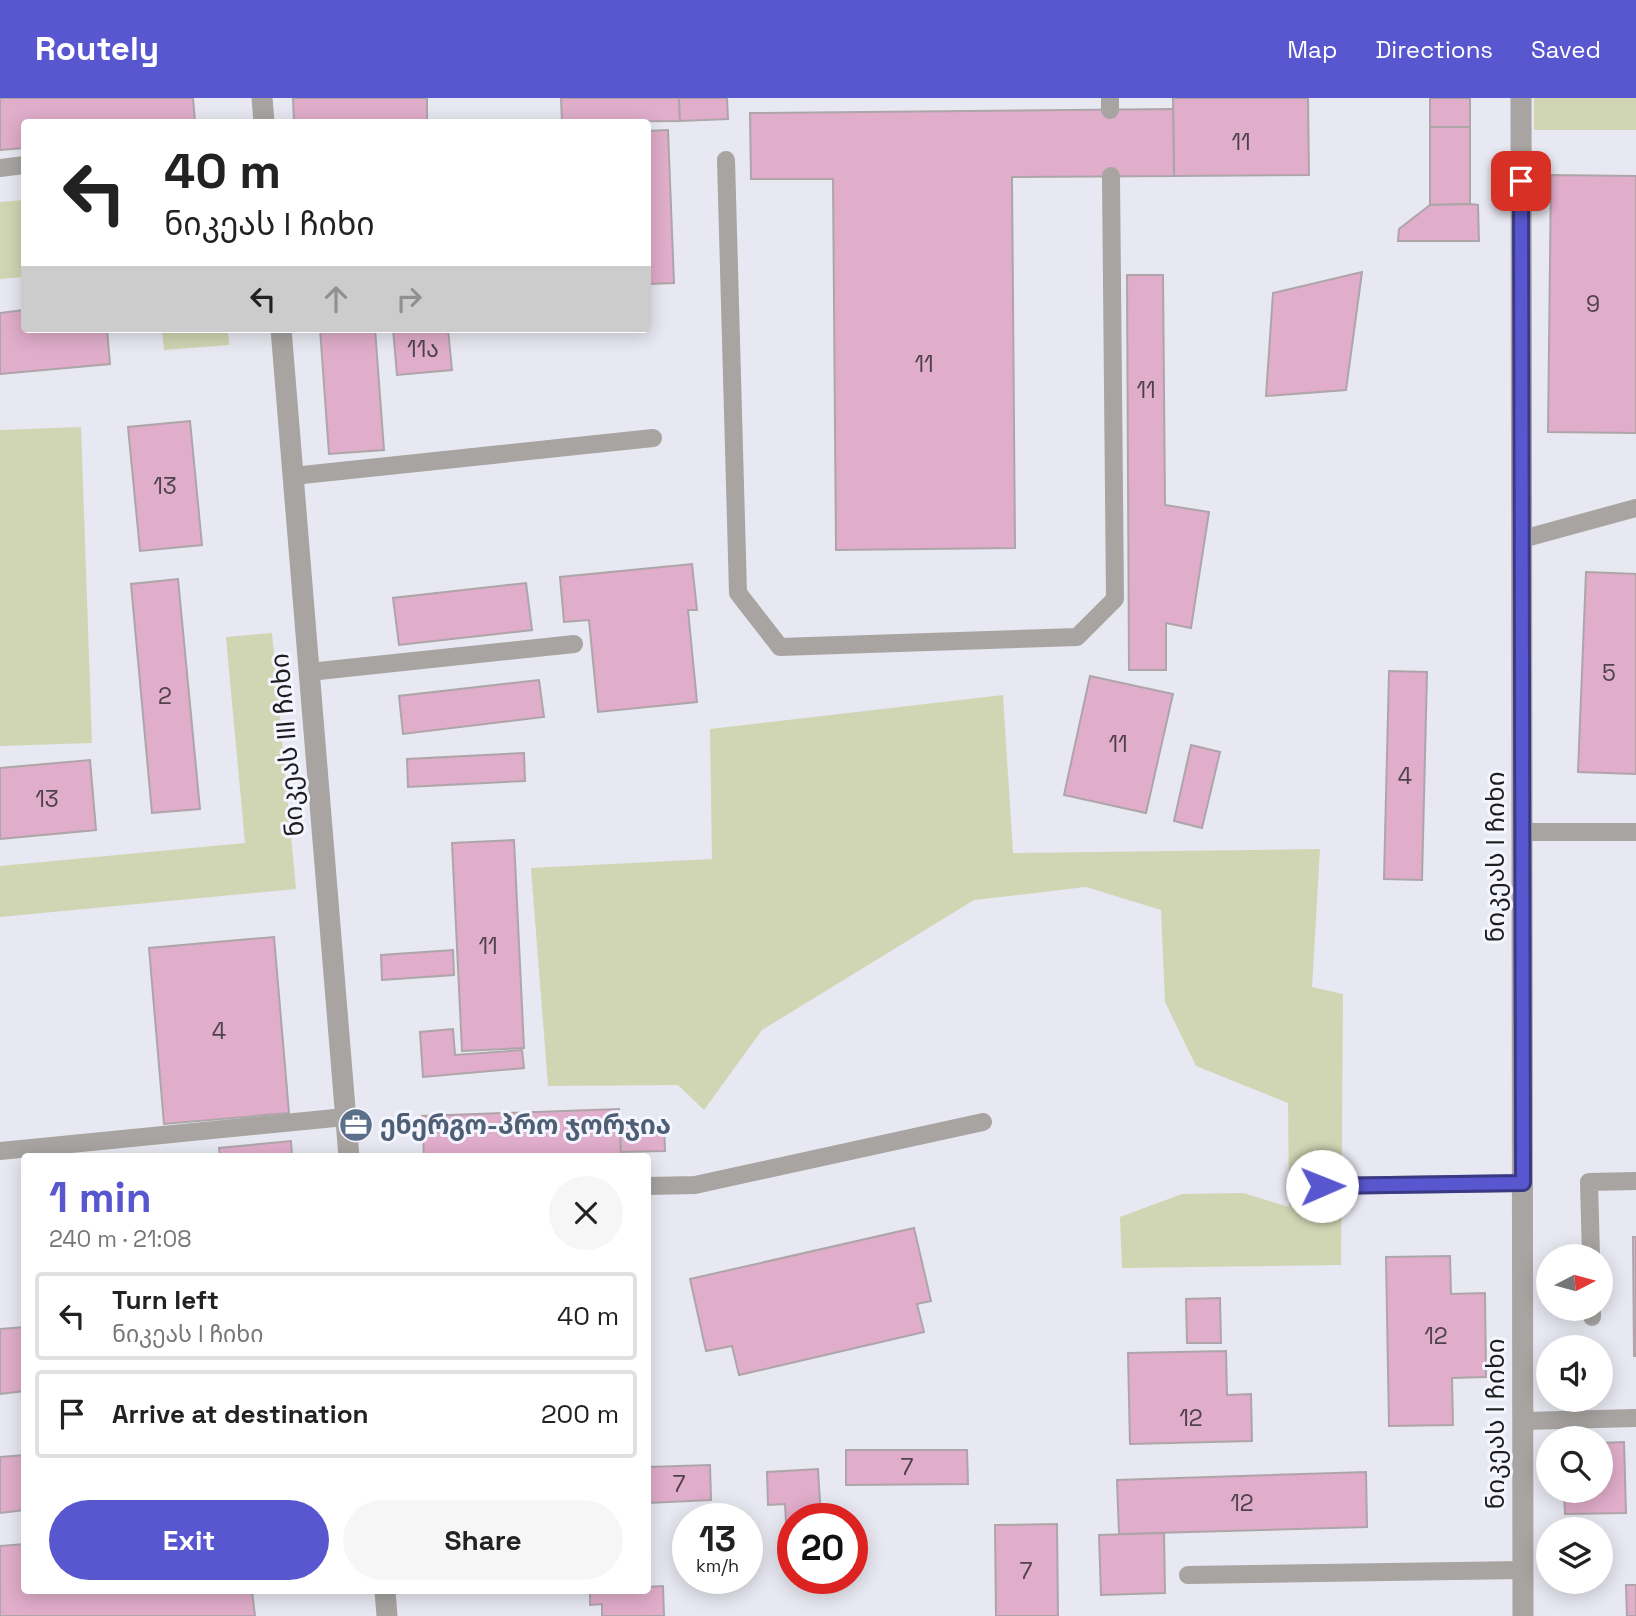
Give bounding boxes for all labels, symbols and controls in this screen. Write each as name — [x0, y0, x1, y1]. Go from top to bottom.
text: Routely — [35, 28, 159, 70]
text: Map — [1287, 34, 1337, 65]
text: Directions — [1375, 34, 1493, 65]
text: Saved — [1531, 34, 1601, 65]
house number: 11 — [1231, 127, 1251, 157]
text: 40 m — [164, 140, 281, 202]
icon: left — [49, 147, 140, 238]
pin — [1491, 151, 1551, 211]
icon: arrive — [1502, 162, 1540, 200]
text: ნიკეას I ჩიხი — [164, 204, 375, 244]
icon: left — [244, 280, 282, 318]
icon: ahead — [317, 280, 355, 318]
icon: right — [390, 280, 428, 318]
house number: 9 — [1586, 289, 1600, 319]
house number: 11ა — [407, 334, 439, 364]
house number: 11 — [914, 349, 934, 379]
house number: 11 — [1136, 375, 1156, 405]
house number: 13 — [153, 471, 177, 501]
street label: ნიკეას III ჩიხი — [262, 652, 312, 838]
house number: 5 — [1602, 658, 1616, 688]
house number: 2 — [158, 681, 172, 711]
house number: 11 — [1108, 729, 1128, 759]
house number: 4 — [1398, 761, 1412, 791]
street label: ნიკეას I ჩიხი — [1478, 771, 1512, 943]
house number: 13 — [35, 784, 59, 814]
house number: 11 — [478, 931, 498, 961]
house number: 4 — [212, 1016, 226, 1046]
office icon: ენერგო-პრო ჯორჯია — [337, 1106, 375, 1144]
place label: ენერგო-პრო ჯორჯია — [380, 1108, 671, 1142]
position arrow — [1285, 1149, 1359, 1223]
text: 1 min — [49, 1171, 152, 1224]
button: close — [549, 1176, 623, 1250]
text: 240 m · 21:08 — [49, 1224, 192, 1254]
north arrow — [1536, 1244, 1614, 1321]
map controls — [1536, 1244, 1613, 1594]
text: Turn left — [112, 1283, 219, 1317]
icon: left — [53, 1297, 91, 1335]
text: 40 m — [557, 1299, 619, 1333]
text: ნიკეას I ჩიხი — [112, 1319, 263, 1349]
house number: 12 — [1424, 1321, 1448, 1351]
button: sound — [1536, 1335, 1613, 1412]
street label: ნიკეას I ჩიხი — [1478, 1338, 1512, 1510]
icon: arrive — [53, 1395, 91, 1433]
text: Arrive at destination — [112, 1397, 369, 1431]
text: 200 m — [541, 1397, 619, 1431]
house number: 12 — [1179, 1403, 1203, 1433]
button: search — [1536, 1426, 1613, 1503]
house number: 7 — [901, 1452, 914, 1482]
house number: 7 — [673, 1469, 686, 1499]
house number: 12 — [1230, 1488, 1254, 1518]
button: Exit — [49, 1500, 329, 1580]
button: Share — [343, 1500, 623, 1580]
speed limit sign: 20 — [777, 1503, 868, 1594]
text: 13 — [699, 1517, 736, 1561]
button: layers — [1536, 1517, 1613, 1594]
text: km/h — [696, 1554, 739, 1577]
house number: 7 — [1020, 1556, 1033, 1586]

